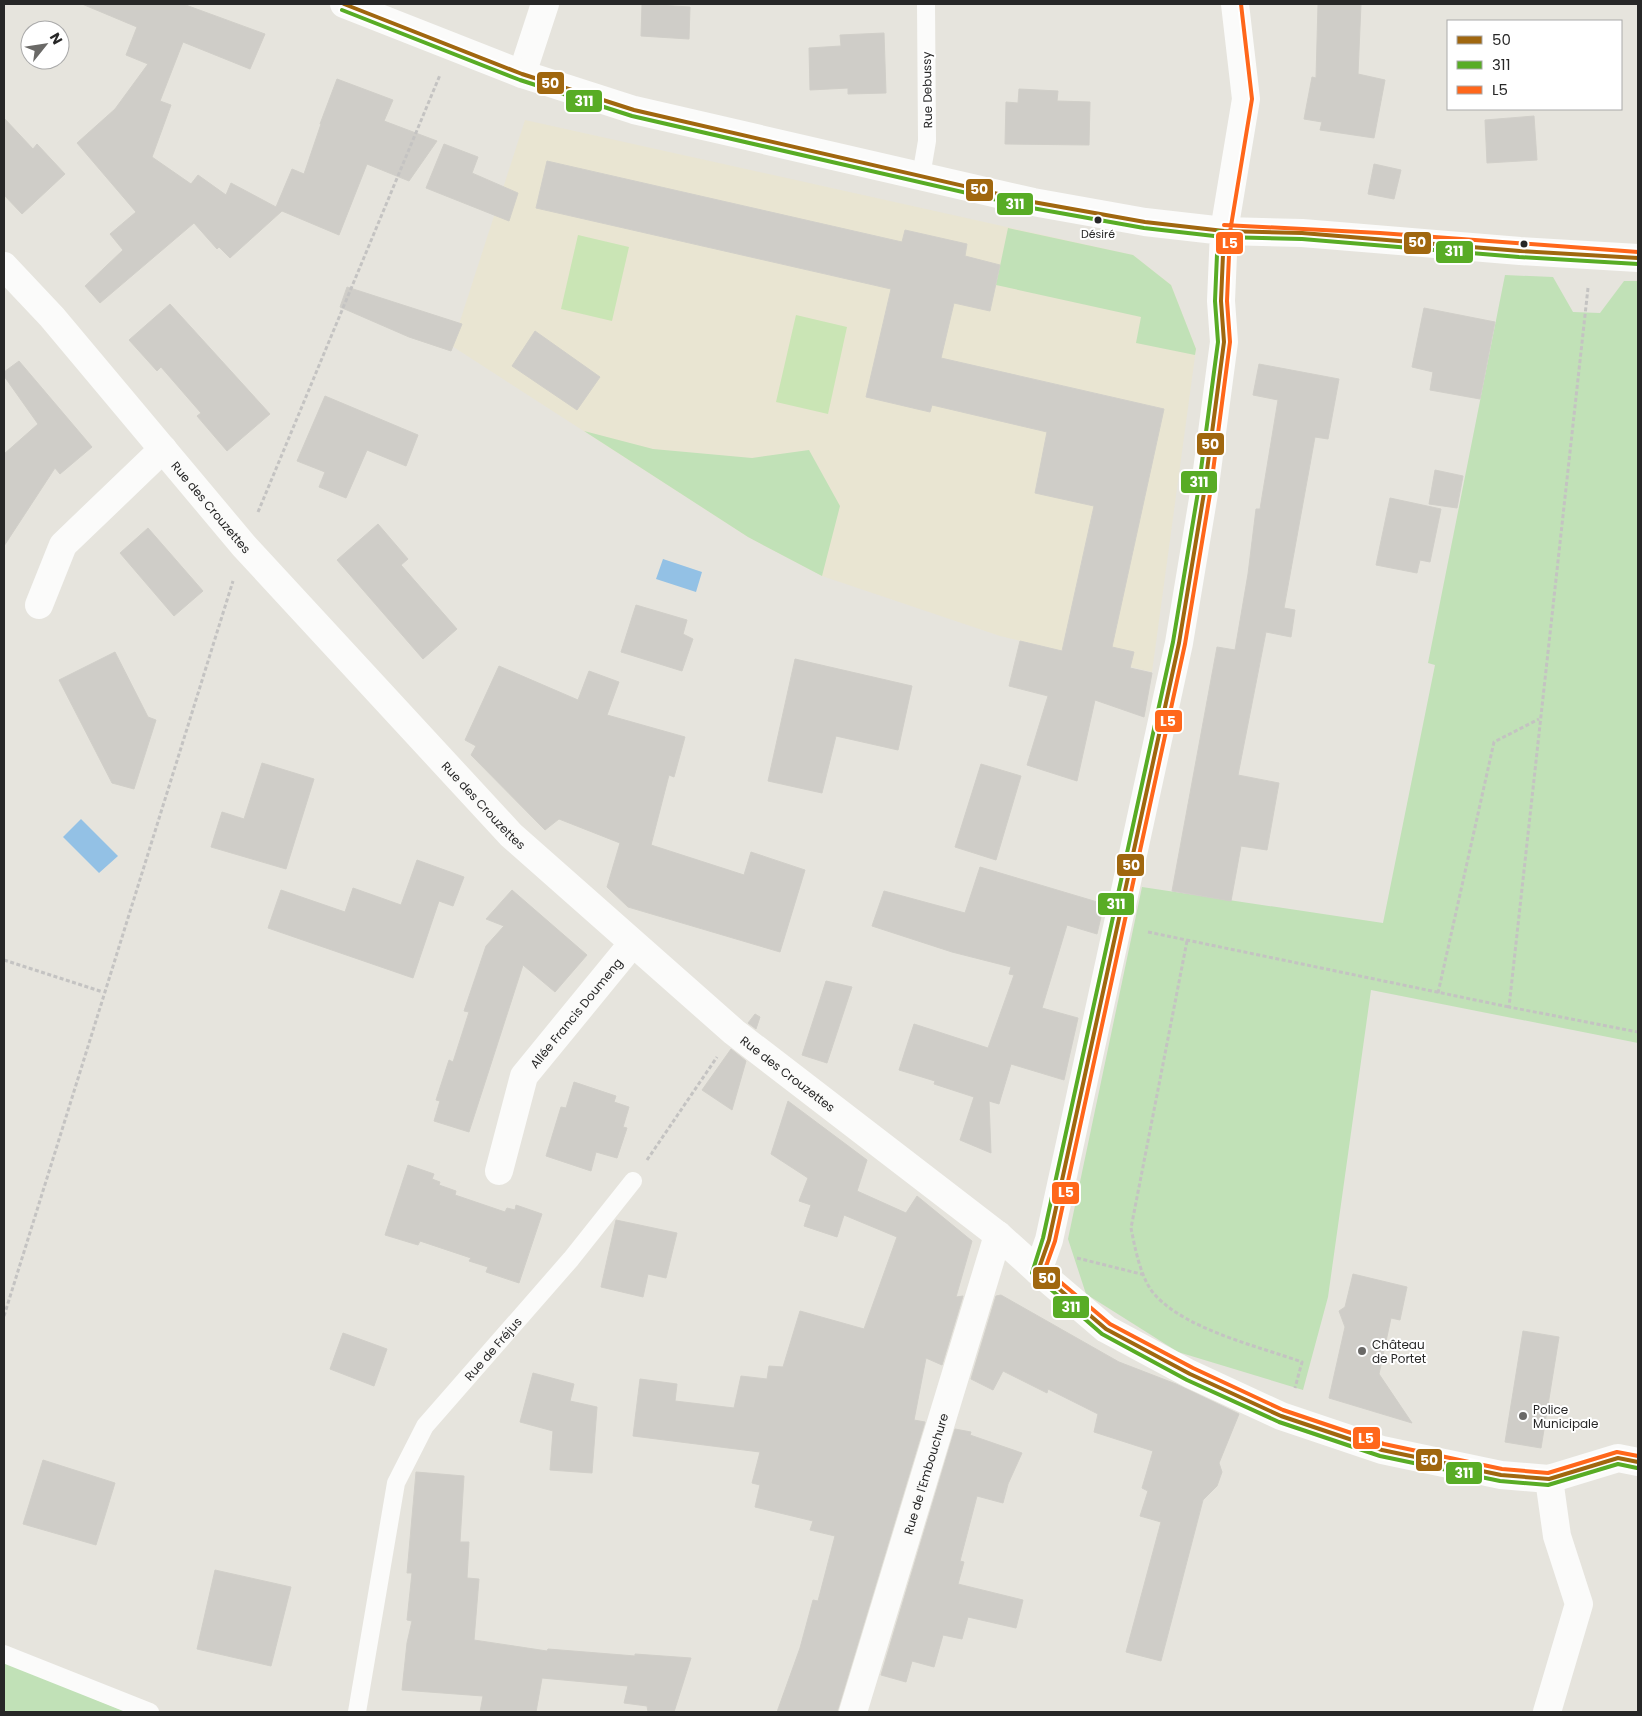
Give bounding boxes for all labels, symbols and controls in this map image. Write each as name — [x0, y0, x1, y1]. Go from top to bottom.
north arrow — [20, 20, 70, 70]
legend — [1447, 20, 1622, 110]
text: N — [45, 29, 68, 48]
text: 50 — [1492, 29, 1511, 50]
street label: Rue Debussy — [918, 51, 936, 128]
text: 311 — [1492, 54, 1510, 75]
line badge: 50 — [536, 71, 565, 95]
text: 50 — [541, 73, 559, 93]
text: L5 — [1492, 79, 1508, 100]
line badge: 311 — [565, 89, 603, 113]
text: 311 — [575, 91, 594, 111]
line badge: 50 — [965, 178, 994, 202]
text: 50 — [970, 179, 988, 199]
line badge: 311 — [996, 192, 1034, 216]
text: 311 — [1006, 194, 1025, 214]
marker: Désiré — [1093, 215, 1103, 225]
place label: Désiré — [1081, 226, 1115, 242]
line badge: L5 — [1215, 231, 1244, 255]
line badge: 50 — [1403, 231, 1432, 255]
text: 50 — [1408, 232, 1426, 252]
text: L5 — [1222, 233, 1238, 253]
unlabelled marker — [1519, 239, 1529, 249]
line badge: 311 — [1435, 240, 1474, 264]
text: 311 — [1445, 241, 1464, 261]
line badge: 50 — [1196, 432, 1225, 456]
text: 50 — [1201, 434, 1219, 454]
street label: Rue des Crouzettes — [168, 457, 255, 557]
line badge: 311 — [1180, 470, 1218, 494]
text: 311 — [1190, 472, 1209, 492]
line badge: L5 — [1154, 709, 1183, 733]
text: L5 — [1160, 711, 1176, 731]
street label: Rue des Crouzettes — [438, 757, 530, 853]
line badge: 50 — [1116, 853, 1145, 877]
text: 50 — [1122, 855, 1140, 875]
line badge: 311 — [1097, 892, 1135, 916]
text: 311 — [1107, 894, 1126, 914]
street label: Allée Francis Doumeng — [526, 954, 626, 1071]
street label: Rue des Crouzettes — [737, 1032, 839, 1115]
line badge: L5 — [1051, 1181, 1080, 1205]
text: L5 — [1058, 1182, 1074, 1202]
line badge: 50 — [1032, 1266, 1061, 1290]
text: 50 — [1038, 1268, 1056, 1288]
line badge: 311 — [1052, 1295, 1090, 1319]
text: 311 — [1062, 1297, 1081, 1317]
street label: Rue de Fréjus — [460, 1313, 525, 1384]
place label: Château de Portet — [1372, 1336, 1426, 1367]
marker: Château de Portet — [1356, 1345, 1368, 1357]
place label: Police Municipale — [1533, 1401, 1599, 1432]
marker: Police Municipale — [1517, 1410, 1529, 1422]
street label: Rue de l'Embouchure — [899, 1411, 952, 1536]
line badge: L5 — [1352, 1426, 1381, 1450]
text: L5 — [1358, 1428, 1374, 1448]
line badge: 50 — [1415, 1448, 1443, 1472]
text: 50 — [1420, 1450, 1438, 1470]
line badge: 311 — [1445, 1461, 1483, 1485]
text: 311 — [1455, 1463, 1474, 1483]

